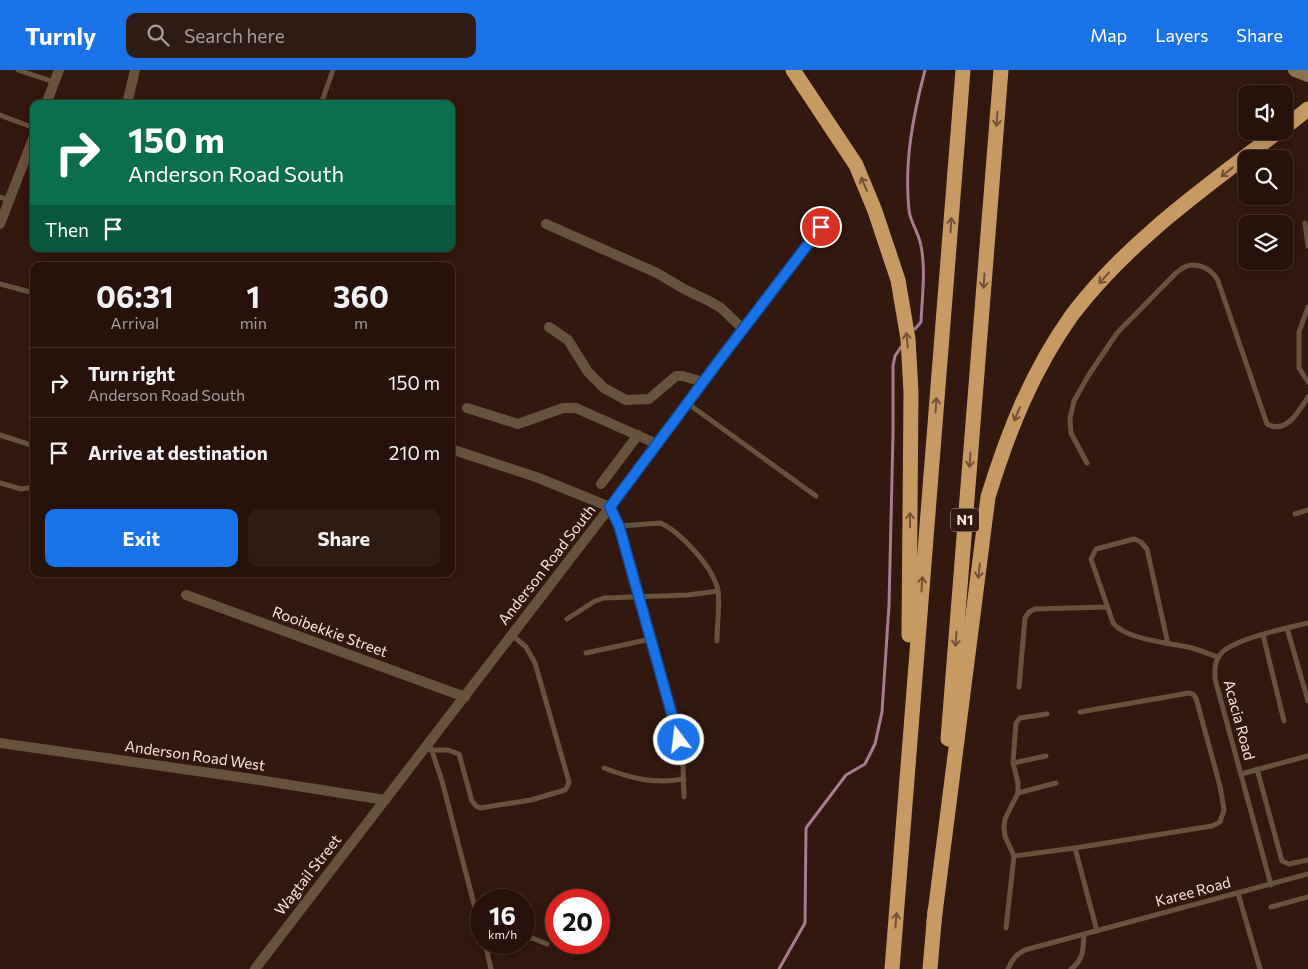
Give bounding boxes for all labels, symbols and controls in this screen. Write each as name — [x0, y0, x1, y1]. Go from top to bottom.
search box — [126, 13, 476, 58]
text: Turnly — [25, 21, 96, 50]
icon: search — [144, 21, 172, 49]
text: Search here — [184, 24, 285, 47]
text: Map — [1090, 24, 1127, 46]
text: Layers — [1155, 24, 1208, 46]
text: Share — [1236, 24, 1283, 46]
map controls — [1238, 85, 1293, 270]
button: sound — [1238, 85, 1293, 140]
one-way arrow — [992, 110, 1002, 126]
text: 150 m — [128, 117, 225, 160]
icon: right — [45, 120, 110, 185]
button: search — [1238, 150, 1293, 205]
text: Anderson Road South — [128, 160, 344, 187]
one-way arrow — [1221, 166, 1234, 177]
one-way arrow — [859, 177, 868, 192]
pin — [800, 206, 842, 248]
icon: arrive — [807, 213, 835, 241]
icon: arrive — [99, 215, 127, 243]
button: layers — [1238, 215, 1293, 270]
one-way arrow — [946, 217, 955, 233]
text: Then — [45, 218, 89, 241]
one-way arrow — [1098, 271, 1110, 284]
one-way arrow — [979, 272, 989, 288]
text: 06:31 — [96, 277, 174, 314]
text: 1 — [246, 277, 260, 314]
text: 360 — [333, 277, 389, 314]
text: Arrival — [111, 313, 159, 332]
text: min — [240, 313, 267, 332]
text: m — [354, 313, 368, 332]
one-way arrow — [903, 332, 912, 348]
text: Turn right — [88, 362, 175, 385]
icon: right — [45, 369, 73, 397]
text: 150 m — [388, 371, 440, 394]
text: Anderson Road South — [88, 385, 245, 404]
one-way arrow — [932, 397, 941, 413]
one-way arrow — [1012, 406, 1022, 421]
icon: arrive — [45, 439, 73, 467]
text: Arrive at destination — [88, 441, 268, 464]
text: 210 m — [389, 441, 440, 464]
one-way arrow — [965, 452, 975, 468]
street label: Anderson Road South — [494, 501, 599, 628]
road number: N1 — [951, 508, 979, 532]
button: Exit — [45, 509, 238, 567]
button: Share — [248, 509, 440, 567]
one-way arrow — [905, 512, 915, 528]
one-way arrow — [974, 563, 984, 579]
one-way arrow — [918, 576, 927, 592]
street label: Rooibekkie Street — [270, 602, 390, 660]
one-way arrow — [951, 631, 961, 647]
street label: Acacia Road — [1221, 678, 1259, 762]
position arrow — [652, 713, 704, 765]
street label: Anderson Road West — [124, 736, 266, 774]
street label: Wagtail Street — [270, 830, 344, 918]
street label: Karee Road — [1153, 872, 1232, 910]
speed limit sign: 20 — [545, 889, 610, 954]
text: 16 — [489, 900, 516, 930]
one-way arrow — [891, 913, 900, 929]
text: km/h — [488, 927, 517, 941]

